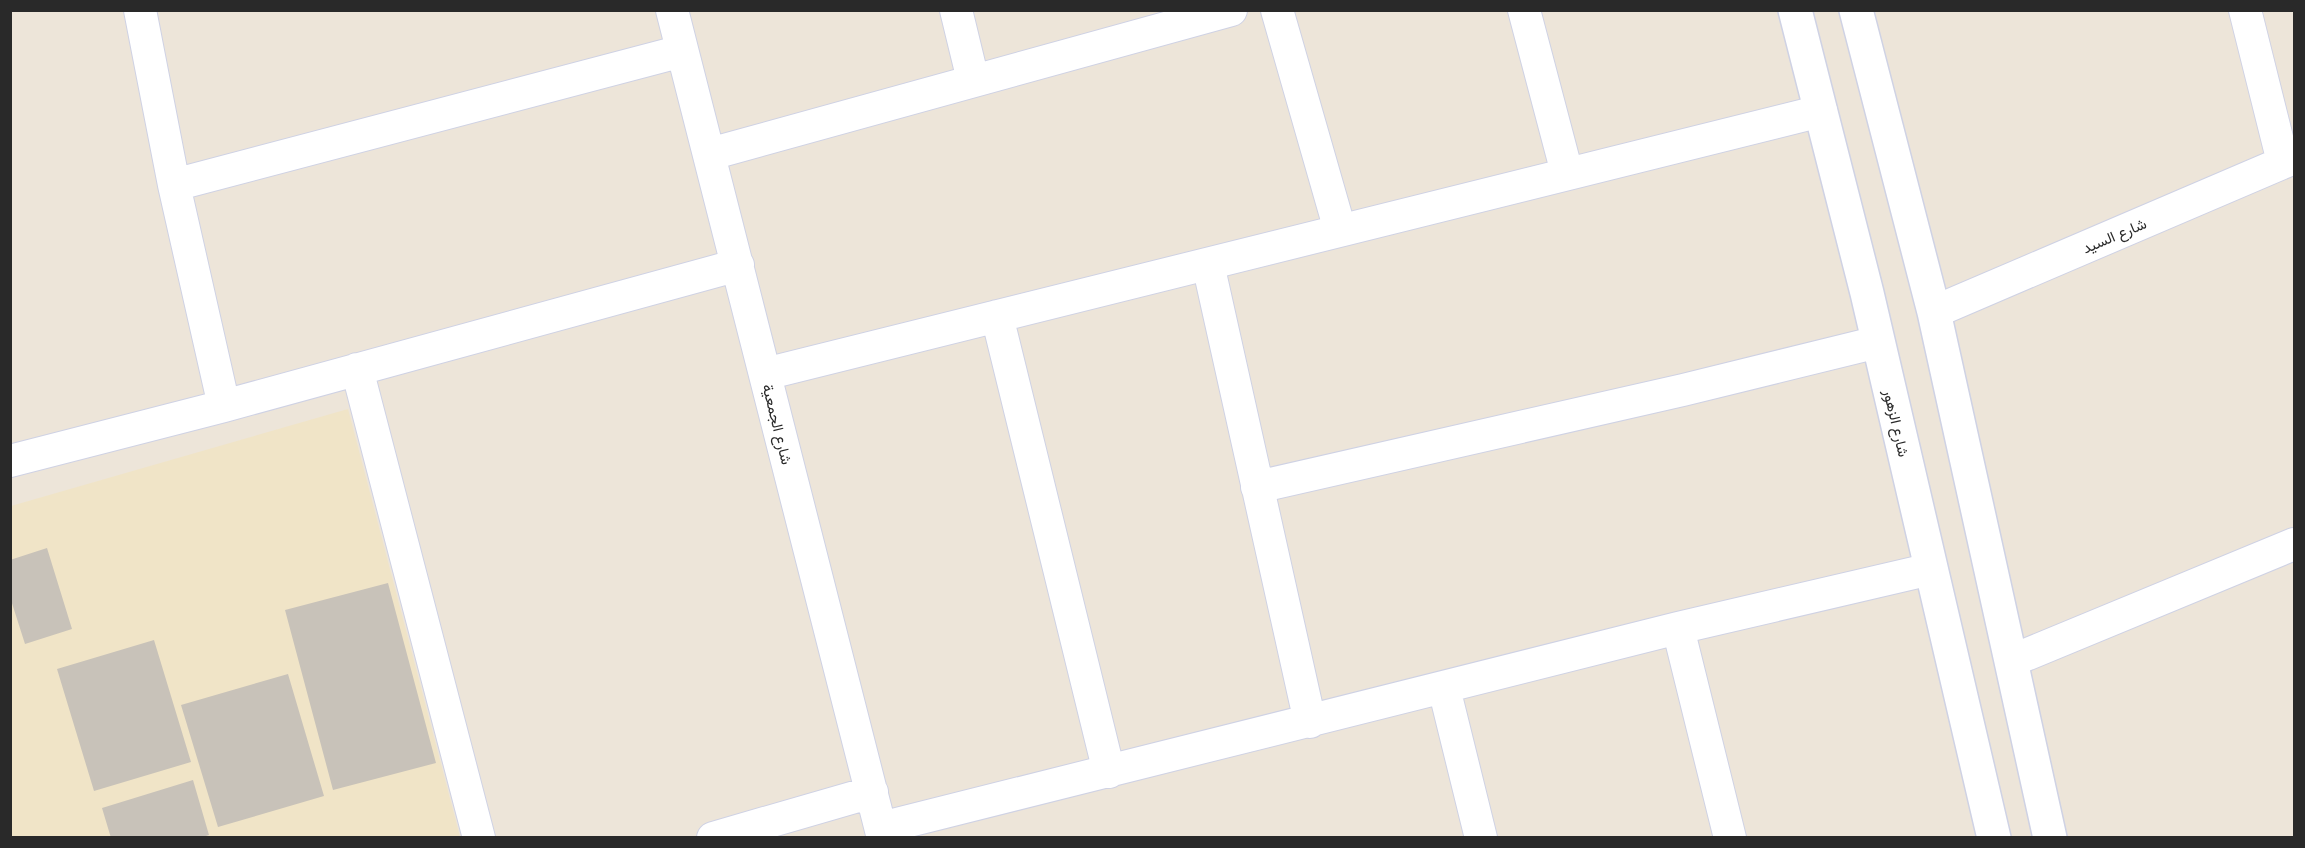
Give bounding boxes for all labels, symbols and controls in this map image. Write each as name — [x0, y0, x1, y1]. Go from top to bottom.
street label: شارع السيد — [2079, 213, 2150, 259]
street label: شارع الجمعية — [756, 382, 797, 467]
street label: شارع الزهور — [1877, 387, 1914, 459]

